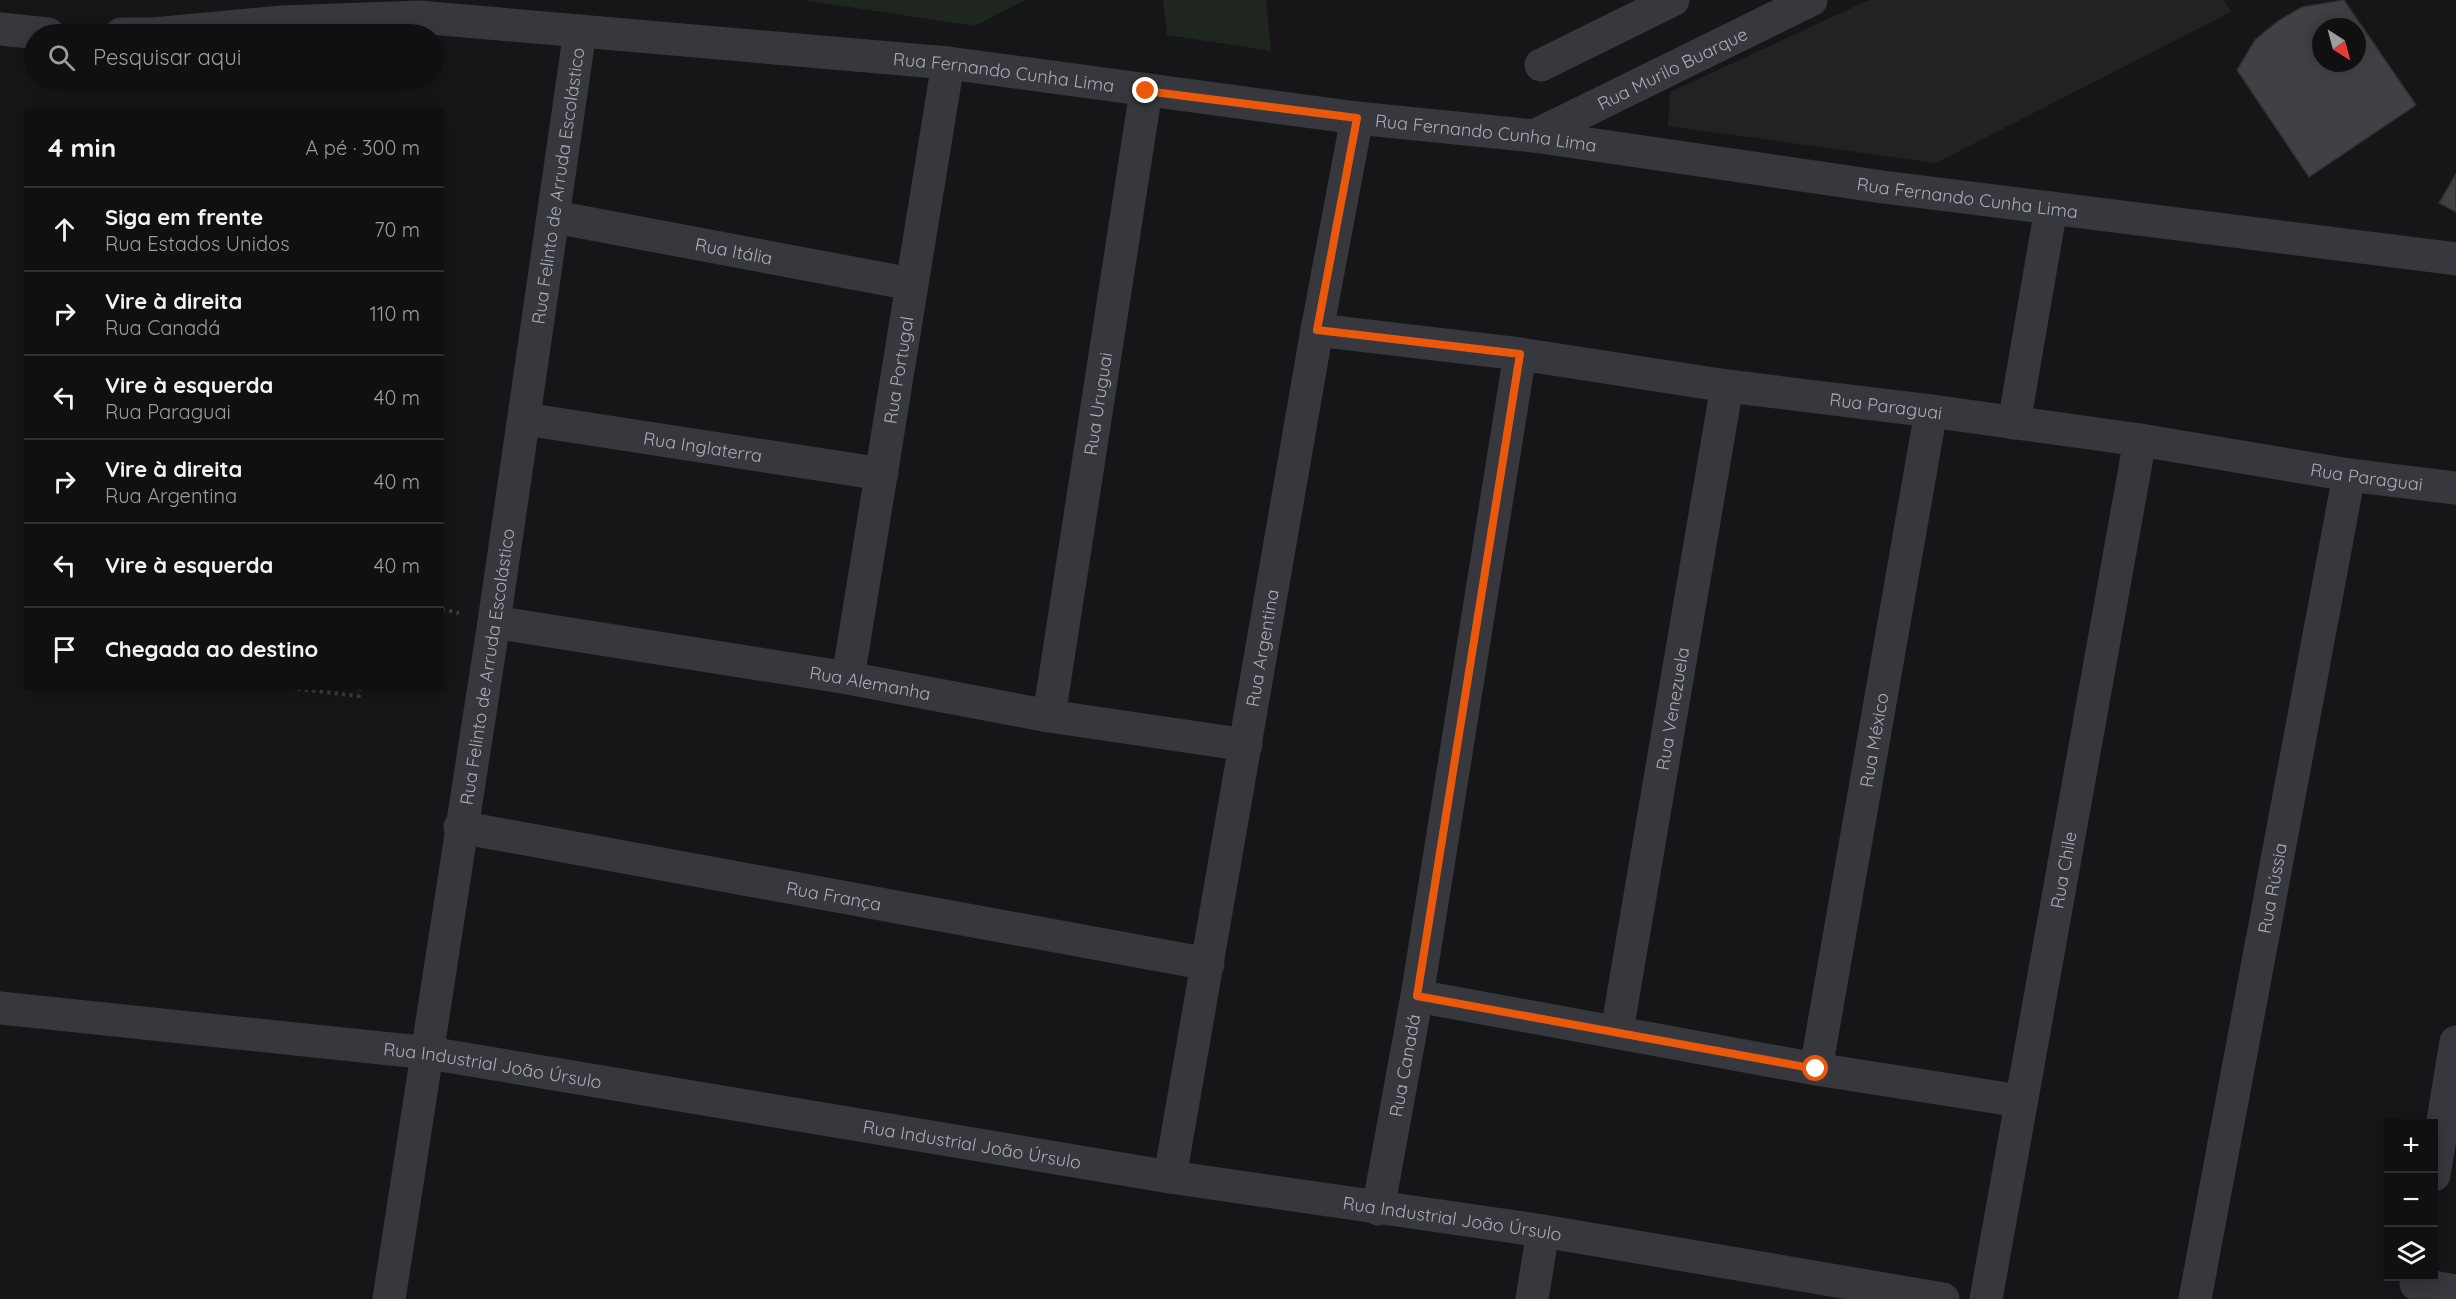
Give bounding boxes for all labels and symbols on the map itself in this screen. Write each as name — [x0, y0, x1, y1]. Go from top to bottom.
north arrow — [2312, 18, 2366, 72]
street label: Rua Murilo Buarque — [1593, 22, 1751, 115]
street label: Rua Felinto de Arruda Escolástico — [526, 46, 589, 326]
street label: Rua Fernando Cunha Lima — [892, 47, 1116, 97]
route end — [1132, 77, 1158, 103]
street label: Rua Fernando Cunha Lima — [1374, 108, 1598, 157]
street label: Rua Fernando Cunha Lima — [1855, 172, 2079, 223]
street label: Rua Itália — [693, 232, 775, 269]
street label: Rua Portugal — [878, 315, 918, 426]
street label: Rua Uruguai — [1078, 351, 1117, 457]
street label: Rua Paraguai — [1828, 387, 1944, 424]
street label: Rua Inglaterra — [642, 426, 764, 467]
street label: Rua Paraguai — [2309, 457, 2424, 495]
street label: Rua Felinto de Arruda Escolástico — [454, 527, 519, 806]
street label: Rua Argentina — [1240, 587, 1283, 709]
street label: Rua Venezuela — [1650, 645, 1694, 772]
street label: Rua Alemanha — [808, 661, 933, 705]
street label: Rua México — [1854, 691, 1893, 789]
street label: Rua Chile — [2045, 829, 2081, 910]
street label: Rua Rússia — [2252, 841, 2292, 935]
street label: Rua França — [784, 875, 883, 915]
street label: Rua Canadá — [1384, 1012, 1425, 1119]
street label: Rua Industrial João Úrsulo — [382, 1037, 604, 1093]
route start — [1802, 1055, 1828, 1081]
street label: Rua Industrial João Úrsulo — [861, 1114, 1083, 1173]
street label: Rua Industrial João Úrsulo — [1341, 1191, 1564, 1246]

